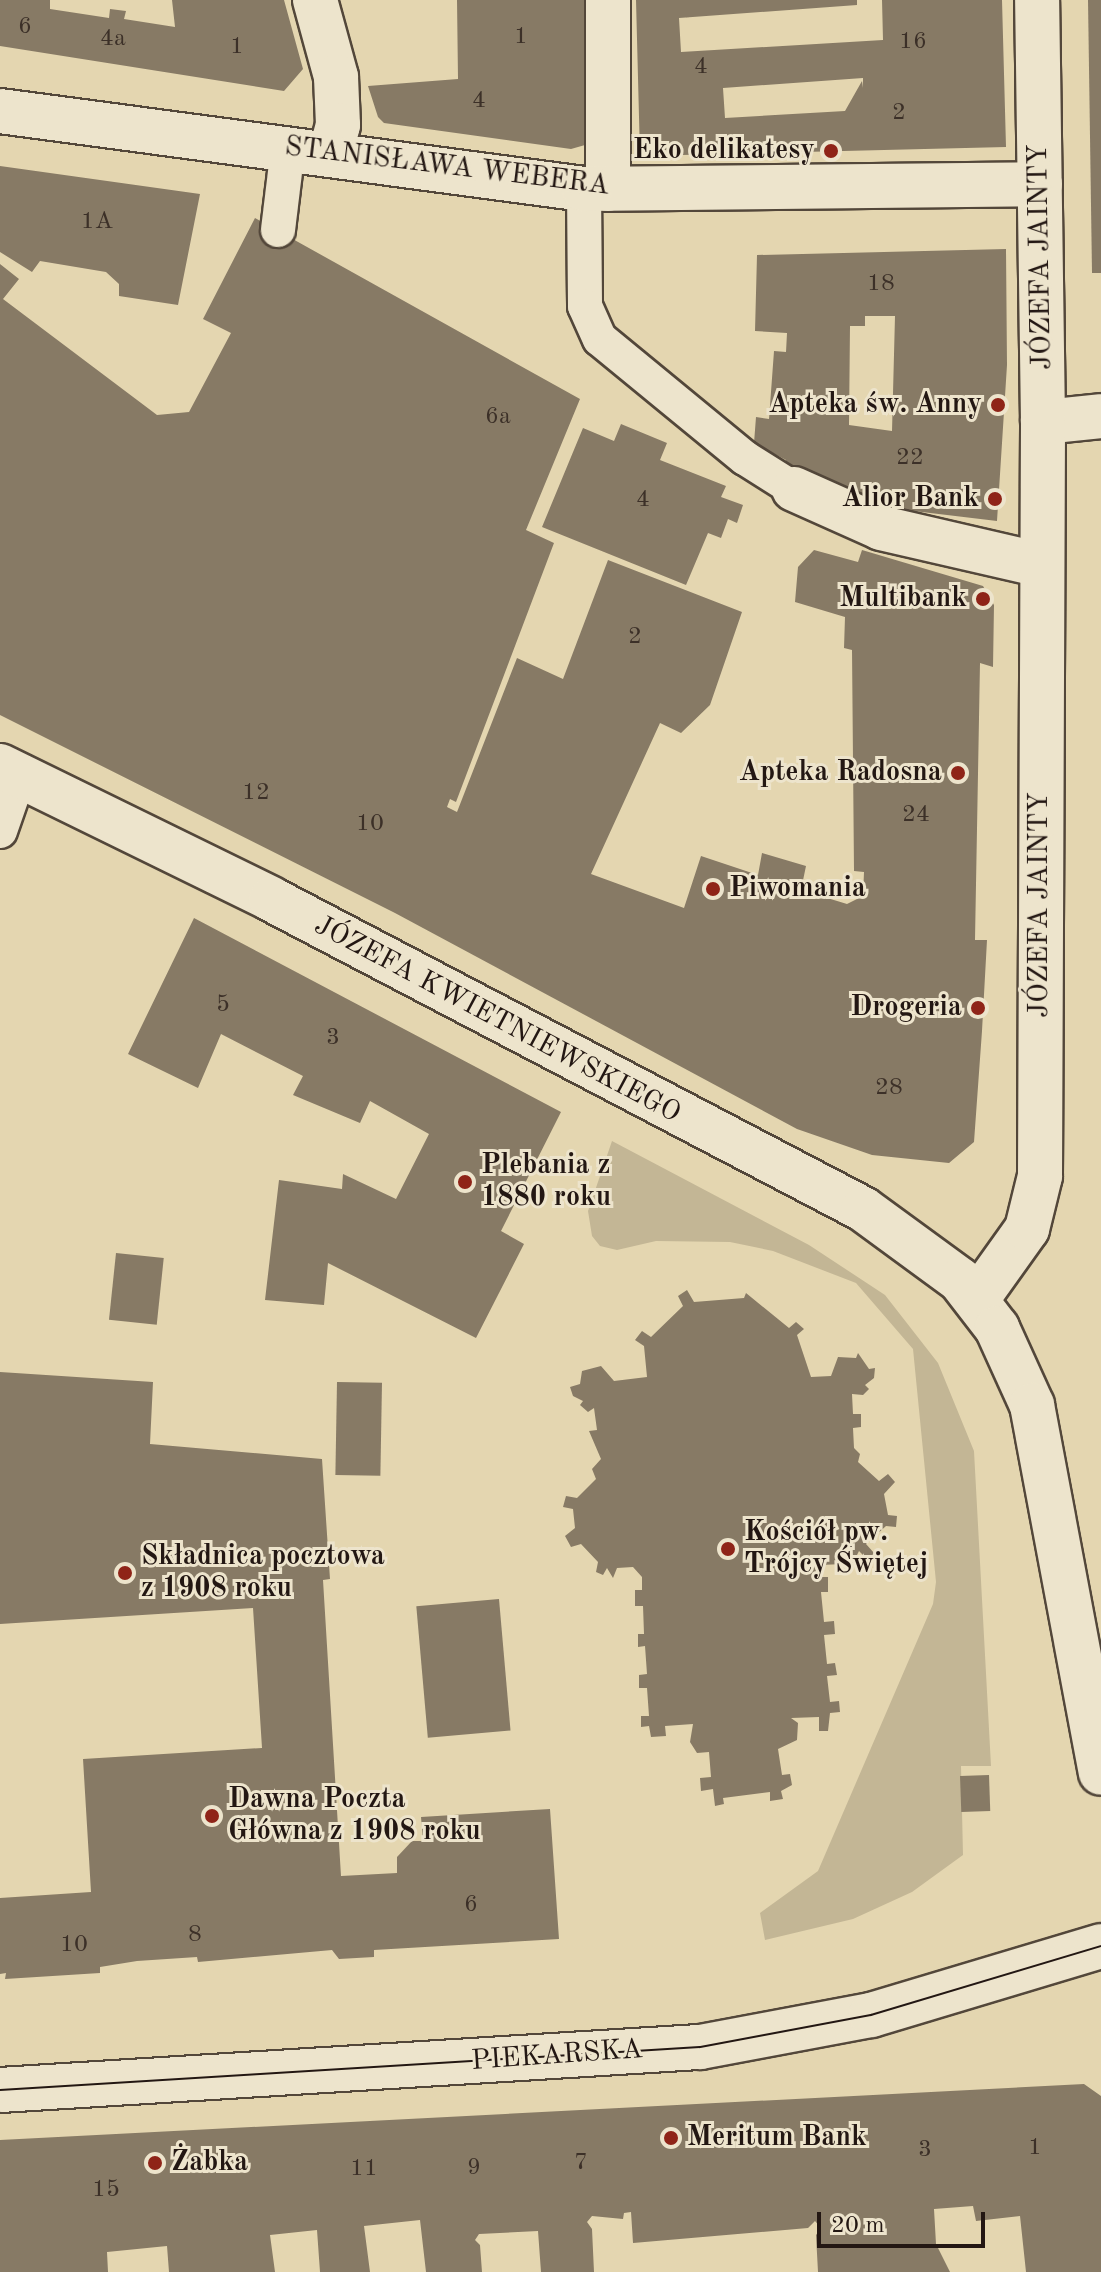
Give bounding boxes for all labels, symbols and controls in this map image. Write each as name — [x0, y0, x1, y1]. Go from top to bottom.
house number: 6 — [18, 14, 32, 42]
house number: 1 — [514, 24, 528, 52]
house number: 4a — [100, 26, 126, 54]
house number: 16 — [899, 29, 927, 57]
house number: 1 — [230, 34, 244, 62]
house number: 4 — [694, 54, 708, 82]
house number: 4 — [472, 88, 486, 116]
house number: 2 — [892, 100, 906, 128]
street label: STANISŁAWA WEBERA — [283, 130, 611, 204]
place label: Eko delikatesy — [633, 134, 815, 168]
marker: Eko delikatesy — [822, 142, 840, 160]
street label: JÓZEFA JAINTY — [1022, 144, 1060, 370]
house number: 1A — [81, 209, 113, 237]
house number: 18 — [867, 271, 895, 299]
place label: Apteka św. Anny — [768, 388, 982, 422]
marker: Apteka św. Anny — [989, 396, 1007, 414]
house number: 6a — [485, 404, 511, 432]
house number: 22 — [896, 445, 924, 473]
place label: Alior Bank — [842, 482, 979, 516]
house number: 4 — [636, 487, 650, 515]
marker: Alior Bank — [986, 490, 1004, 508]
place label: Multibank — [839, 582, 967, 616]
marker: Multibank — [974, 590, 992, 608]
house number: 2 — [628, 624, 642, 652]
place label: Apteka Radosna — [739, 756, 942, 790]
marker: Apteka Radosna — [949, 764, 967, 782]
house number: 12 — [242, 780, 270, 808]
street label: JÓZEFA JAINTY — [1023, 792, 1057, 1018]
house number: 24 — [902, 802, 930, 830]
house number: 10 — [356, 811, 384, 839]
place label: Piwomania — [729, 872, 866, 906]
marker: Piwomania — [704, 880, 722, 898]
street label: JÓZEFA KWIETNIEWSKIEGO — [308, 909, 686, 1131]
place label: Drogeria — [850, 991, 962, 1025]
house number: 5 — [216, 992, 230, 1020]
marker: Drogeria — [969, 999, 987, 1017]
house number: 3 — [326, 1025, 340, 1053]
house number: 28 — [875, 1075, 903, 1103]
place label: Plebania z 1880 roku — [481, 1149, 611, 1215]
marker: Plebania z 1880 roku — [456, 1173, 474, 1191]
place label: Kościół pw. Trójcy Świętej — [744, 1516, 928, 1582]
place label: Składnica pocztowa z 1908 roku — [141, 1540, 385, 1606]
marker: Kościół pw. Trójcy Świętej — [719, 1540, 737, 1558]
marker: Składnica pocztowa z 1908 roku — [116, 1564, 134, 1582]
place label: Dawna Poczta Główna z 1908 roku — [228, 1783, 481, 1849]
marker: Dawna Poczta Główna z 1908 roku — [203, 1807, 221, 1825]
house number: 6 — [464, 1892, 478, 1920]
house number: 8 — [188, 1922, 202, 1950]
house number: 10 — [60, 1932, 88, 1960]
street label: PIEKARSKA — [470, 2033, 644, 2079]
place label: Meritum Bank — [687, 2121, 867, 2155]
marker: Meritum Bank — [662, 2129, 680, 2147]
house number: 1 — [1028, 2135, 1042, 2163]
house number: 3 — [918, 2137, 932, 2165]
place label: Żabka — [171, 2146, 248, 2180]
house number: 7 — [574, 2150, 588, 2178]
marker: Żabka — [146, 2154, 164, 2172]
house number: 9 — [467, 2155, 481, 2183]
house number: 11 — [350, 2156, 378, 2184]
house number: 15 — [92, 2177, 120, 2205]
scale bar — [821, 2196, 989, 2246]
text: 20 m — [831, 2214, 885, 2238]

